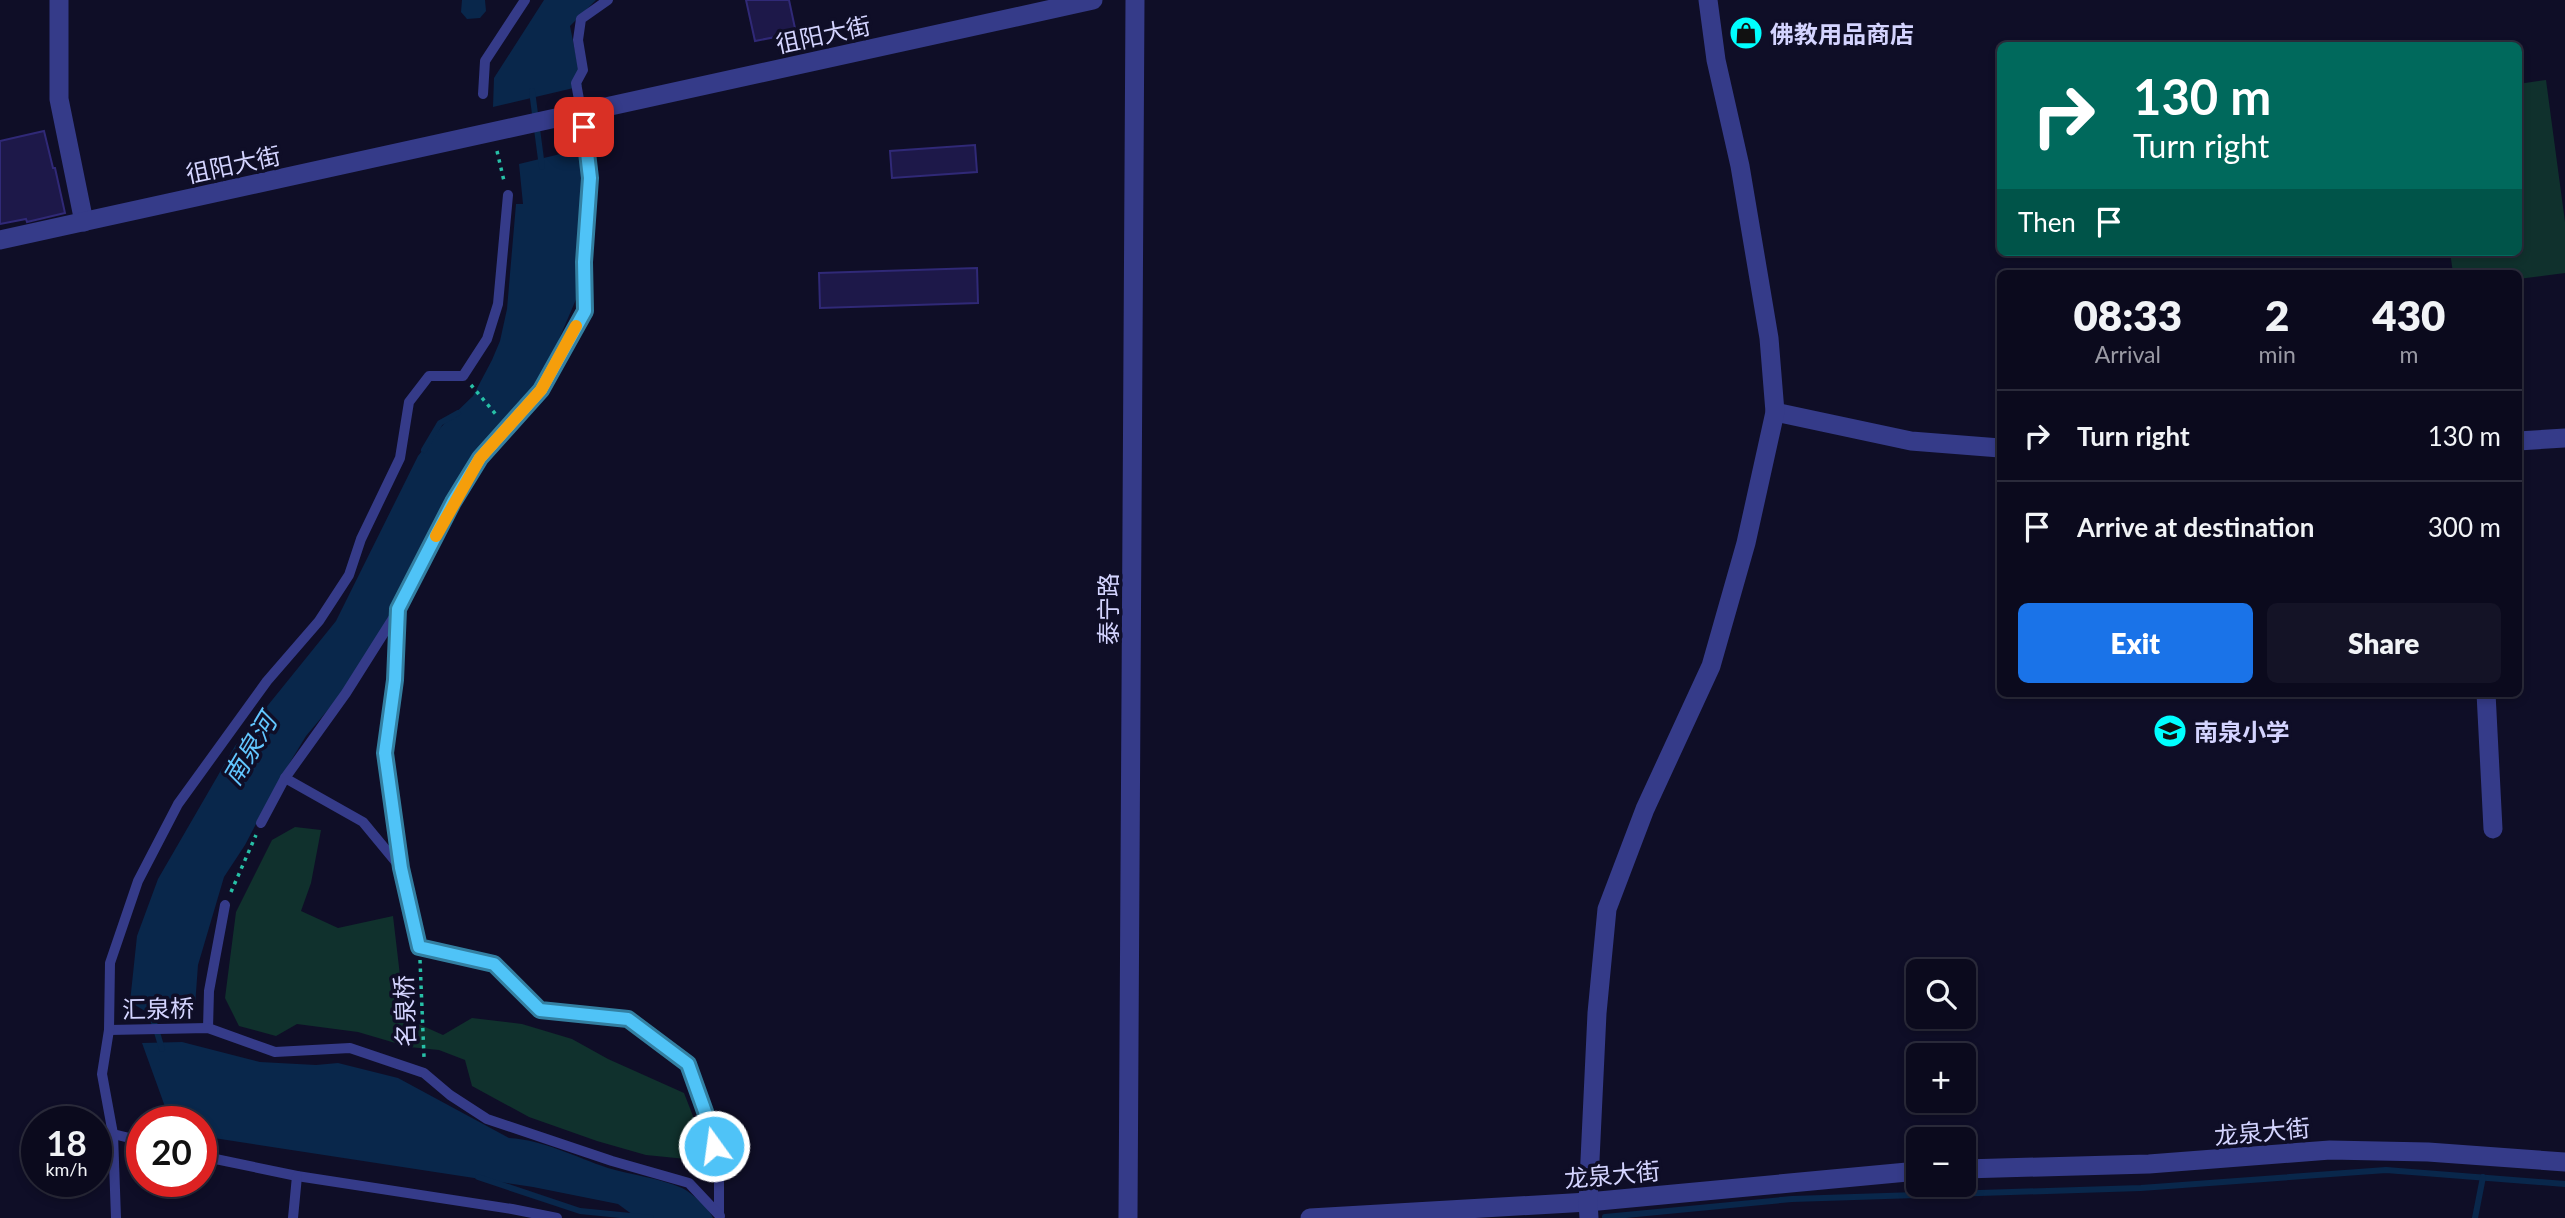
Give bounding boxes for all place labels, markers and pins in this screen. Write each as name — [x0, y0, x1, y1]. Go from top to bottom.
shop icon: 佛教用品商店 — [1727, 14, 1765, 52]
place label: 佛教用品商店 — [1770, 19, 1914, 48]
pin — [554, 97, 614, 157]
school or university icon: 南泉小学 — [2151, 712, 2189, 750]
place label: 南泉小学 — [2194, 717, 2290, 746]

